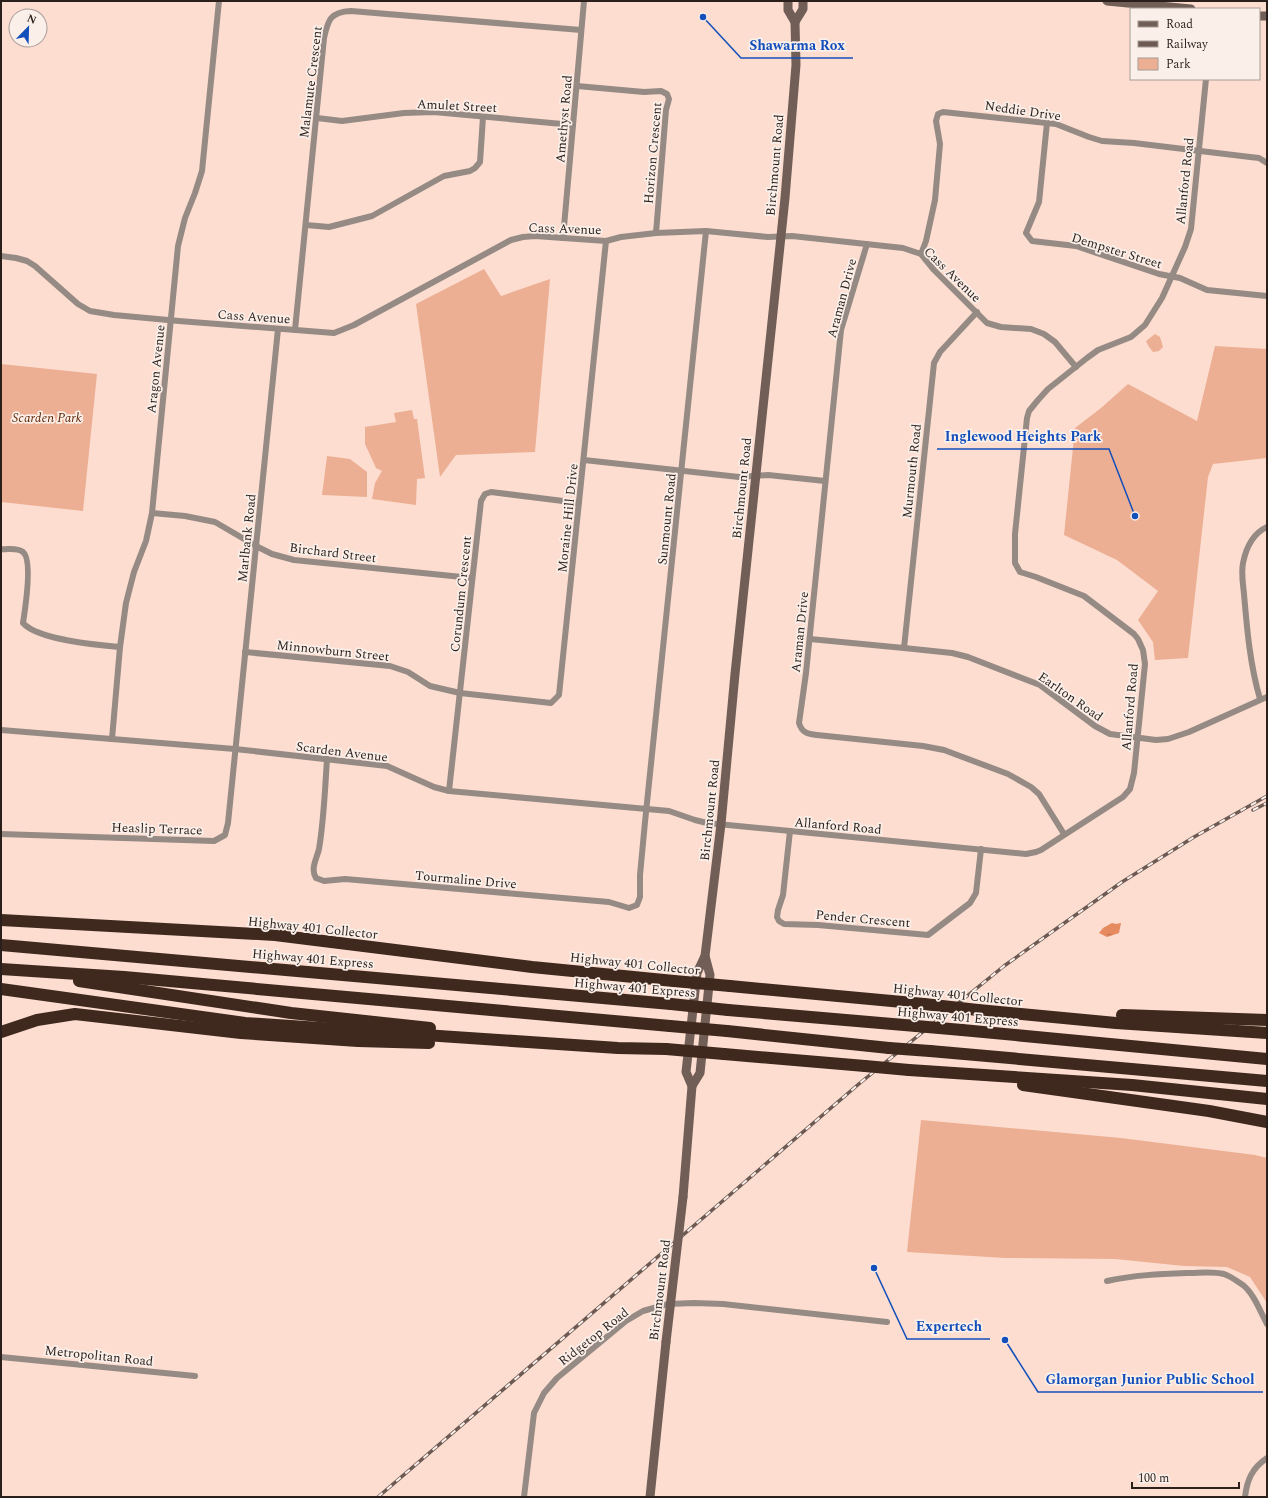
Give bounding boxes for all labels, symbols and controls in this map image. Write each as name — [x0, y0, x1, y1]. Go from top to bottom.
north arrow — [8, 8, 48, 48]
legend — [1130, 8, 1260, 80]
text: N — [24, 10, 39, 29]
text: Road — [1166, 15, 1193, 34]
street label: Malamute Crescent — [294, 25, 328, 139]
callout: Shawarma Rox — [741, 32, 853, 58]
text: Shawarma Rox — [749, 35, 845, 56]
text: Railway — [1166, 35, 1209, 54]
text: Park — [1166, 55, 1191, 74]
street label: Amethyst Road — [550, 74, 578, 164]
street label: Amulet Street — [416, 94, 498, 118]
street label: Neddie Drive — [984, 96, 1062, 126]
street label: Horizon Crescent — [639, 101, 667, 205]
street label: Birchmount Road — [761, 114, 789, 217]
street label: Allanford Road — [1170, 137, 1200, 226]
street label: Cass Avenue — [528, 218, 602, 240]
street label: Dempster Street — [1069, 228, 1165, 274]
street label: Cass Avenue — [919, 242, 986, 307]
street label: Araman Drive — [822, 256, 862, 340]
street label: Cass Avenue — [217, 304, 291, 330]
street label: Aragon Avenue — [141, 324, 171, 414]
park label: Scarden Park — [12, 408, 82, 428]
street label: Murmouth Road — [897, 423, 927, 519]
callout: Inglewood Heights Park — [937, 423, 1109, 449]
text: Inglewood Heights Park — [945, 426, 1102, 447]
street label: Birchmount Road — [727, 436, 757, 540]
street label: Moraine Hill Drive — [552, 463, 584, 574]
street label: Sunmount Road — [652, 472, 682, 566]
street label: Marlbank Road — [232, 493, 262, 583]
street label: Corundum Crescent — [445, 535, 477, 653]
street label: Birchard Street — [288, 538, 378, 568]
street label: Araman Drive — [786, 591, 814, 674]
street label: Minnowburn Street — [276, 635, 391, 667]
street label: Allanford Road — [1116, 663, 1144, 752]
street label: Earlton Road — [1034, 667, 1107, 727]
street label: Scarden Avenue — [295, 736, 389, 768]
street label: Birchmount Road — [695, 758, 725, 862]
street label: Allanford Road — [793, 812, 882, 840]
street label: Heaslip Terrace — [111, 817, 203, 841]
street label: Tourmaline Drive — [414, 866, 518, 894]
street label: Pender Crescent — [815, 905, 912, 933]
street label: Highway 401 Collector — [247, 911, 379, 945]
street label: Highway 401 Express — [251, 944, 375, 974]
street label: Highway 401 Collector — [569, 947, 701, 981]
street label: Highway 401 Express — [573, 973, 697, 1003]
street label: Highway 401 Collector — [892, 978, 1024, 1012]
street label: Highway 401 Express — [896, 1002, 1020, 1032]
street label: Birchmount Road — [644, 1238, 676, 1342]
street label: Ridgetop Road — [554, 1303, 633, 1371]
callout: Expertech — [907, 1313, 990, 1339]
text: Expertech — [916, 1316, 983, 1337]
street label: Metropolitan Road — [44, 1340, 154, 1372]
callout: Glamorgan Junior Public School — [1038, 1366, 1263, 1392]
text: Glamorgan Junior Public School — [1045, 1369, 1255, 1390]
scale bar — [1132, 1464, 1239, 1490]
text: 100 m — [1138, 1469, 1169, 1488]

